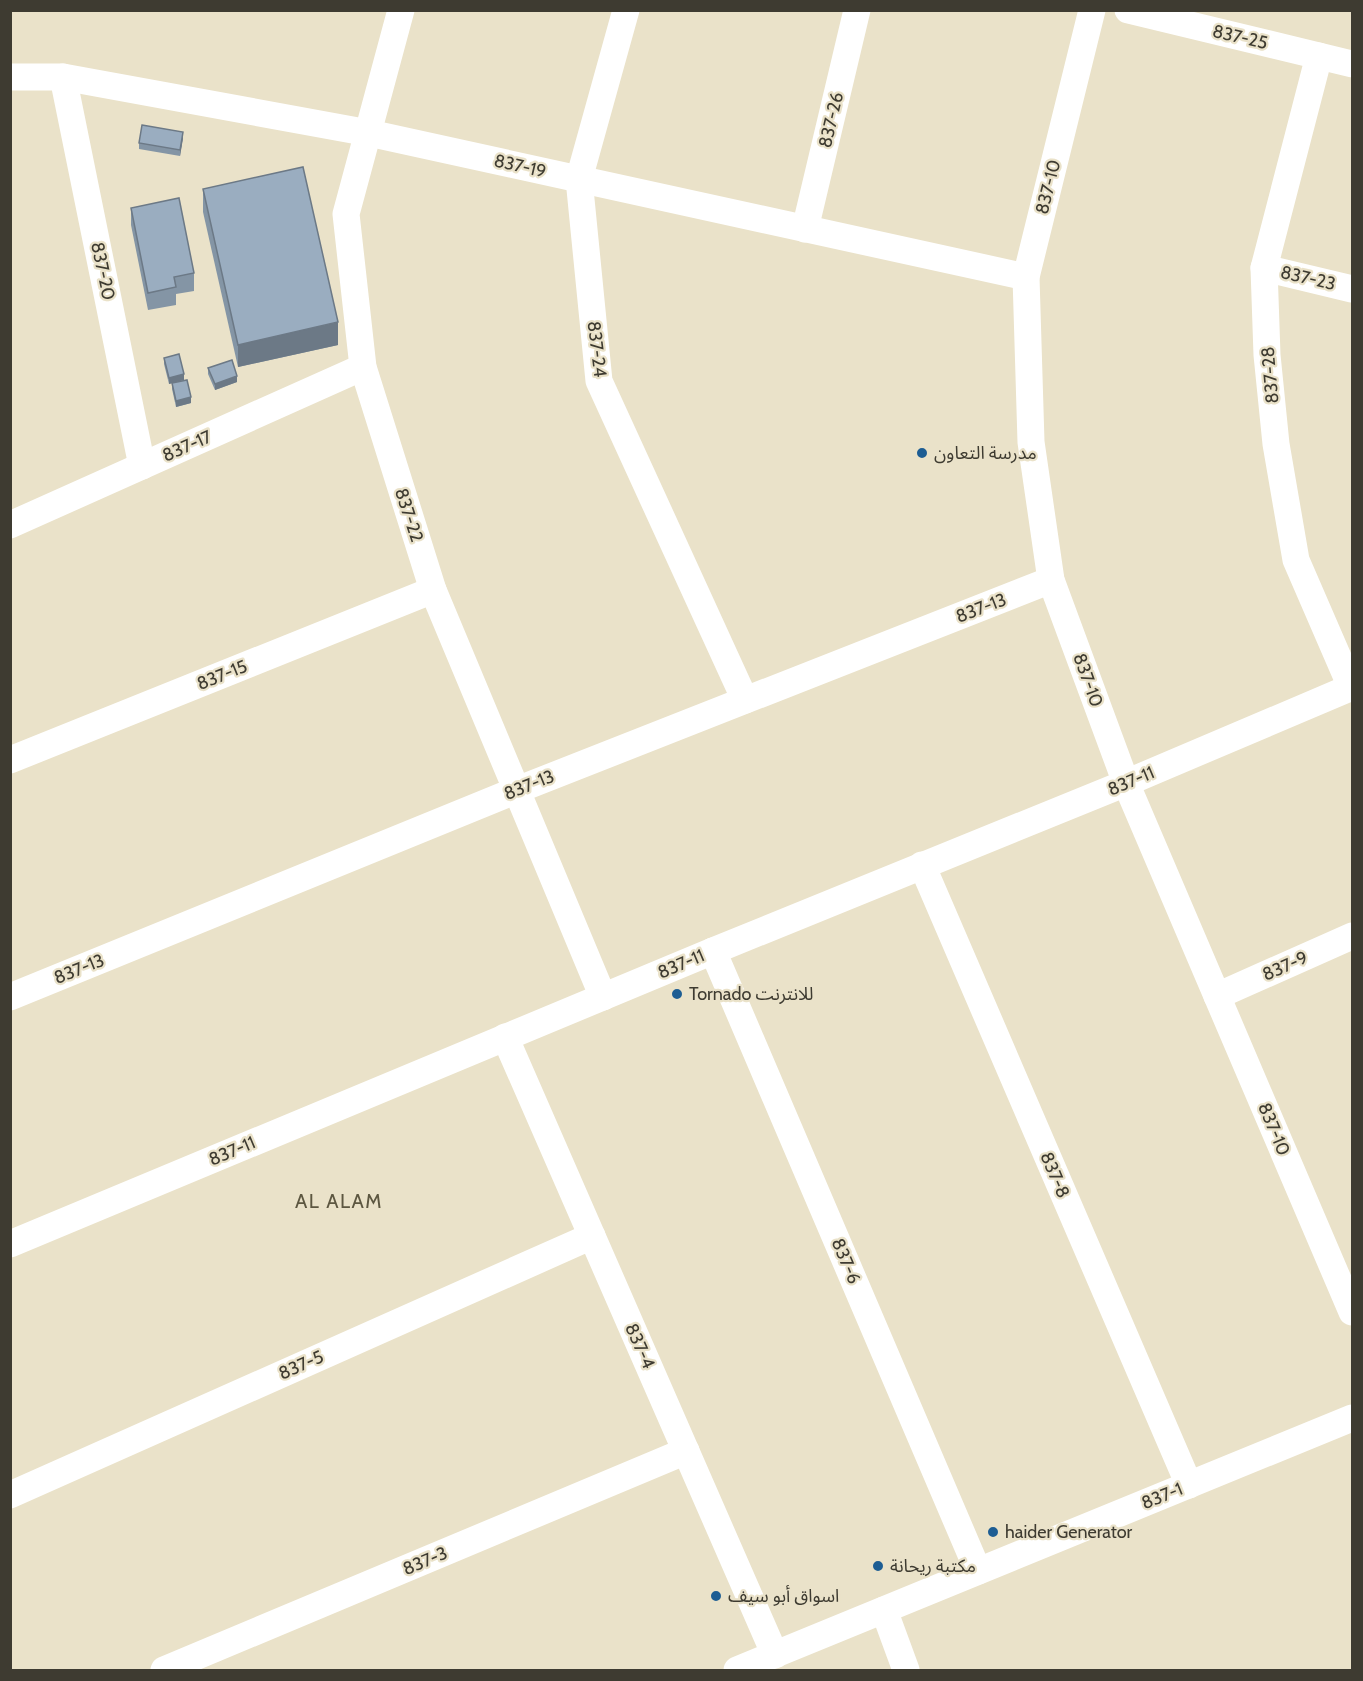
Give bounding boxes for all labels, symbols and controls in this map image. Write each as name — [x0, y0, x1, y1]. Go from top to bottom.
street label: 837-25 — [1210, 20, 1270, 54]
street label: 837-26 — [814, 90, 848, 150]
street label: 837-19 — [492, 149, 548, 183]
street label: 837-10 — [1031, 158, 1065, 216]
street label: 837-20 — [86, 240, 120, 302]
street label: 837-23 — [1278, 261, 1338, 295]
street label: 837-24 — [583, 320, 611, 378]
street label: 837-28 — [1257, 346, 1283, 404]
street label: 837-17 — [159, 425, 215, 467]
place label: مدرسة التعاون — [934, 442, 1037, 464]
marker: مدرسة التعاون — [915, 446, 929, 460]
street label: 837-22 — [390, 485, 428, 545]
street label: 837-13 — [953, 588, 1009, 628]
street label: 837-10 — [1068, 650, 1108, 710]
street label: 837-15 — [194, 655, 250, 695]
street label: 837-11 — [1104, 761, 1158, 801]
street label: 837-13 — [501, 765, 557, 805]
street label: 837-11 — [654, 944, 708, 984]
street label: 837-9 — [1259, 946, 1311, 986]
street label: 837-13 — [51, 949, 107, 989]
place label: Tornado للانترنت — [689, 983, 814, 1005]
marker: Tornado للانترنت — [670, 987, 684, 1001]
street label: 837-10 — [1253, 1099, 1295, 1159]
street label: 837-11 — [205, 1131, 259, 1171]
street label: 837-8 — [1036, 1149, 1074, 1201]
district label: AL ALAM — [295, 1189, 383, 1213]
street label: 837-6 — [827, 1235, 865, 1287]
street label: 837-4 — [620, 1320, 660, 1372]
street label: 837-5 — [275, 1345, 327, 1385]
street label: 837-1 — [1138, 1478, 1186, 1514]
place label: haider Generator — [1005, 1521, 1133, 1543]
marker: haider Generator — [986, 1525, 1000, 1539]
street label: 837-3 — [399, 1542, 451, 1580]
place label: مكتبة ريحانة — [890, 1555, 976, 1577]
marker: مكتبة ريحانة — [871, 1559, 885, 1573]
place label: اسواق أبو سيف — [728, 1585, 839, 1607]
marker: اسواق أبو سيف — [709, 1589, 723, 1603]

